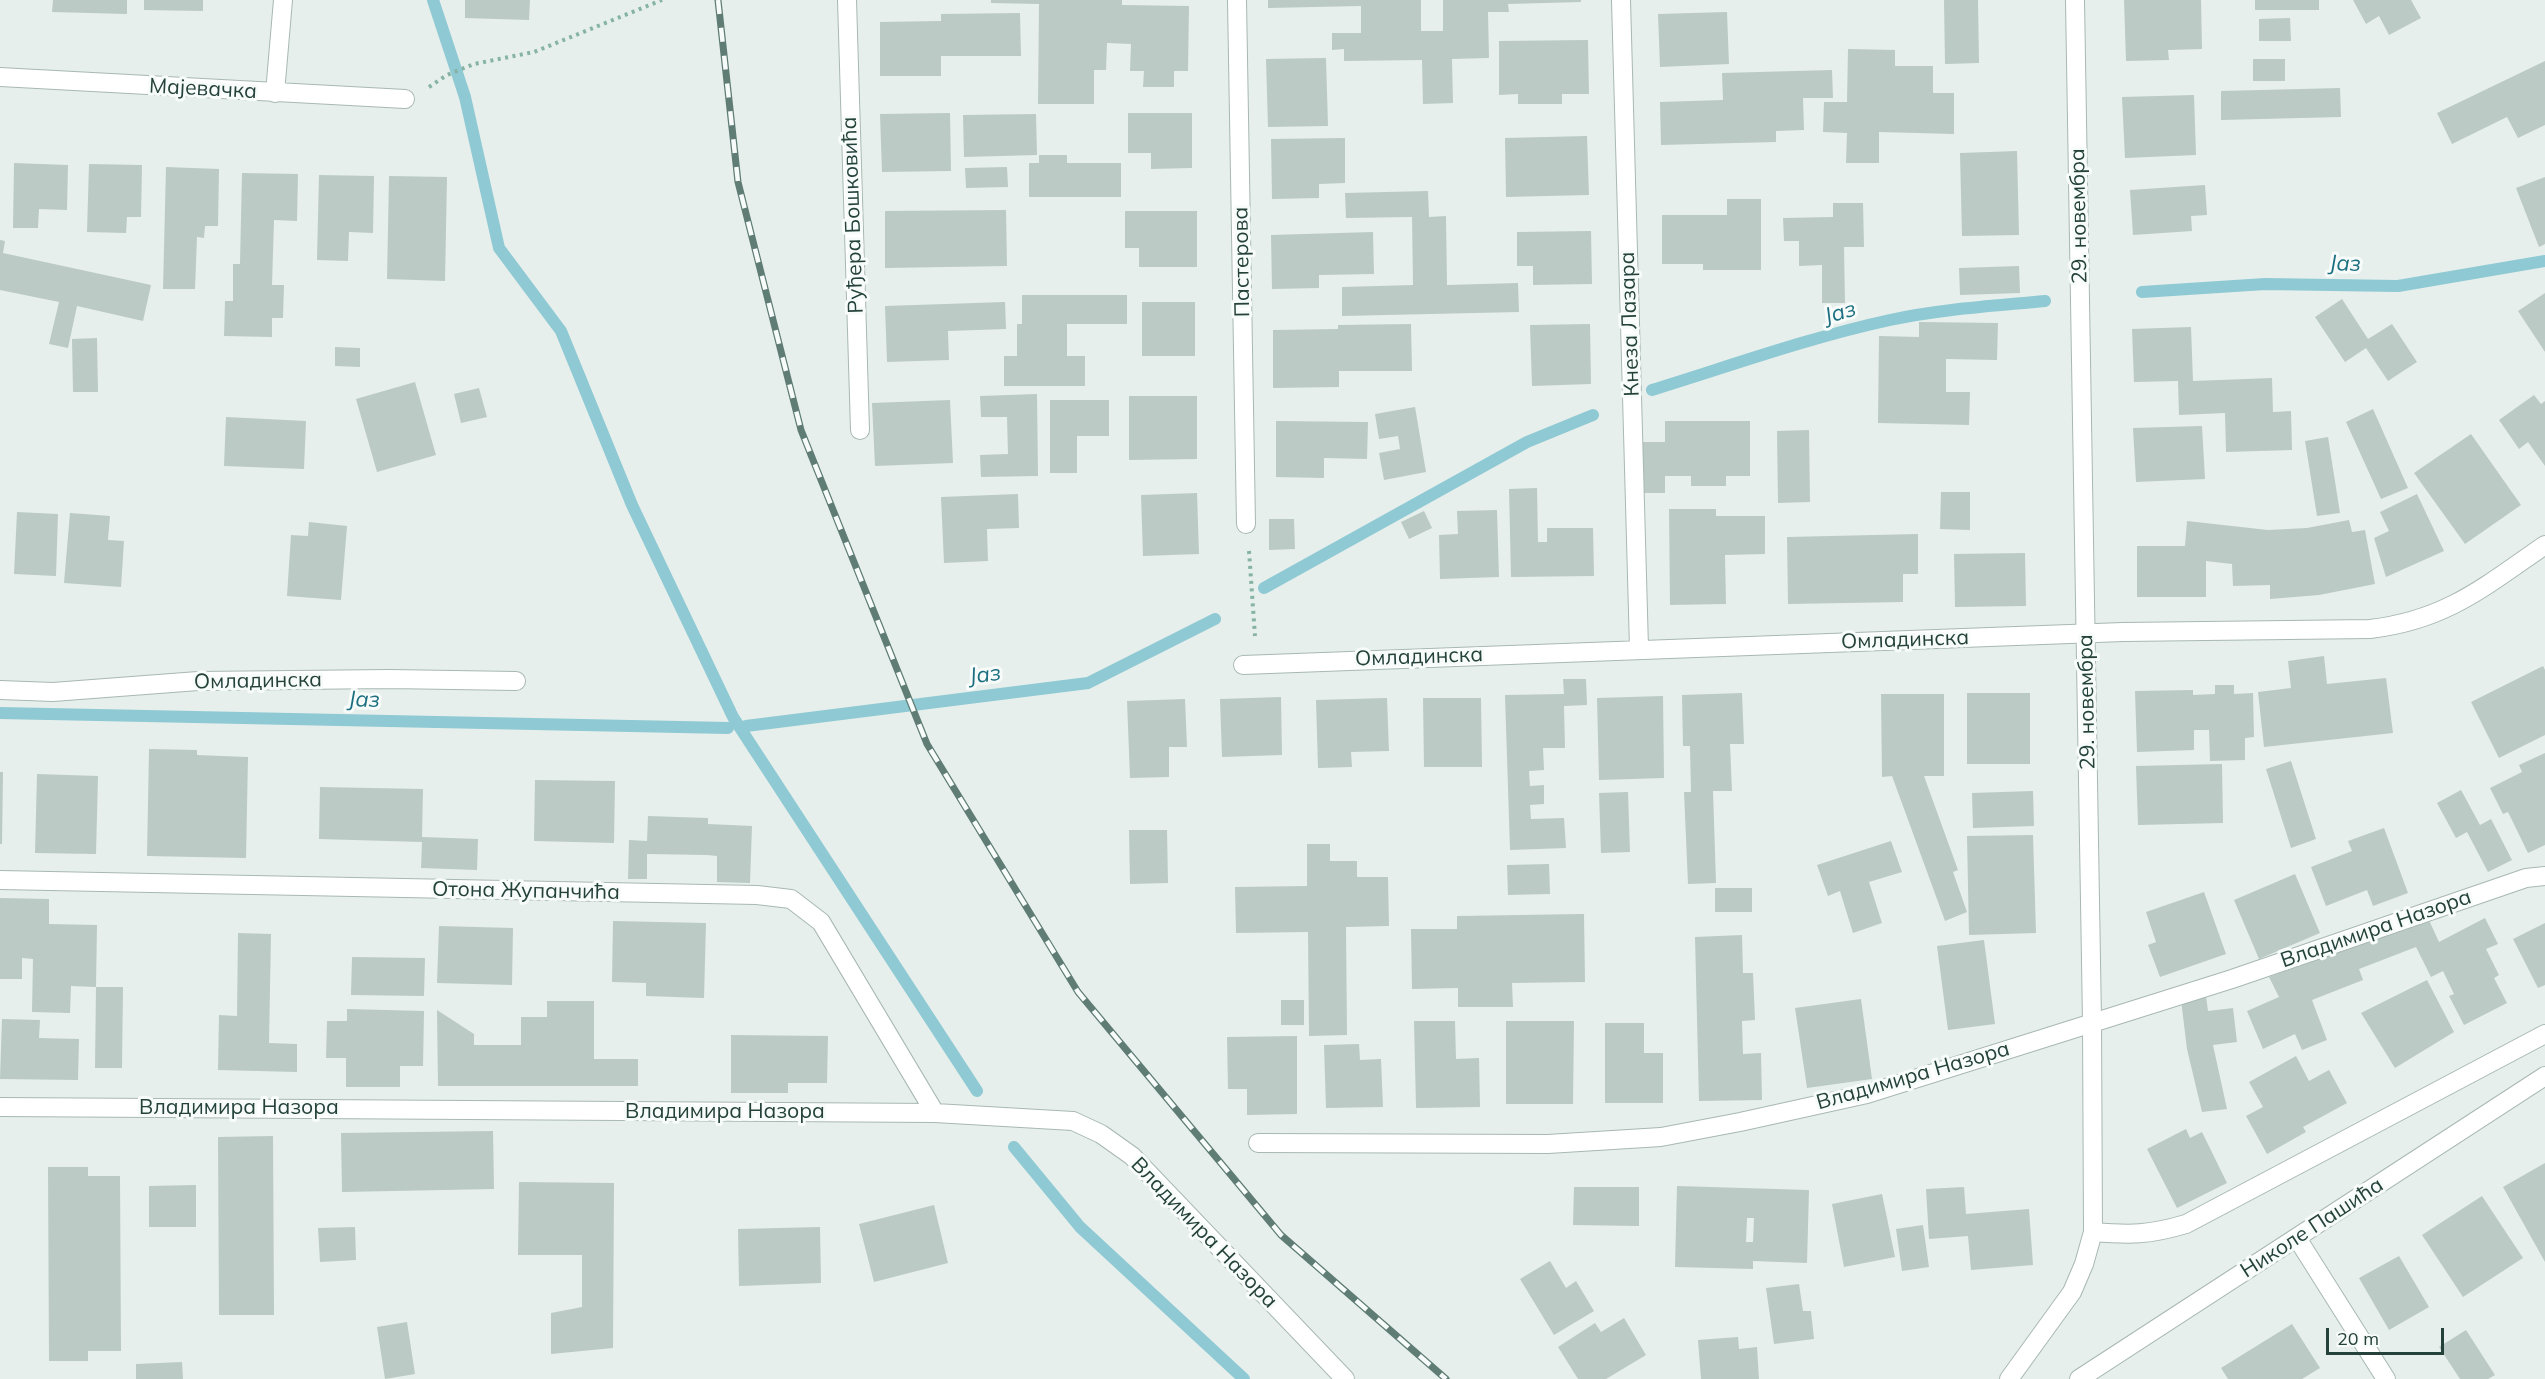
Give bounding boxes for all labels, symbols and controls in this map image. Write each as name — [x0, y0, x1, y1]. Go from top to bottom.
street label: Мајевачка — [148, 74, 258, 104]
street label: Руђера Бошковића — [837, 116, 869, 314]
street label: 29. новембра — [2065, 148, 2093, 284]
street label: Пастерова — [1228, 207, 1256, 317]
street label: Кнеза Лазара — [1615, 251, 1645, 397]
water label: Јаз — [2329, 251, 2361, 277]
water label: Јаз — [1821, 296, 1859, 330]
street label: Омладинска — [1841, 625, 1969, 655]
street label: 29. новембра — [2073, 634, 2101, 770]
street label: Омладинска — [1355, 642, 1483, 672]
water label: Јаз — [968, 660, 1002, 690]
street label: Омладинска — [194, 667, 322, 695]
water label: Јаз — [348, 687, 380, 713]
street label: Отона Жупанчића — [432, 877, 620, 905]
street label: Владимира Назора — [2277, 885, 2475, 973]
street label: Владимира Назора — [1813, 1036, 2013, 1116]
street label: Владимира Назора — [139, 1095, 339, 1121]
street label: Владимира Назора — [625, 1099, 825, 1125]
street label: Владимира Назора — [1126, 1152, 1282, 1314]
street label: Николе Пашића — [2236, 1172, 2388, 1284]
scale bar — [2329, 1316, 2448, 1354]
text: 20 m — [2337, 1327, 2379, 1350]

